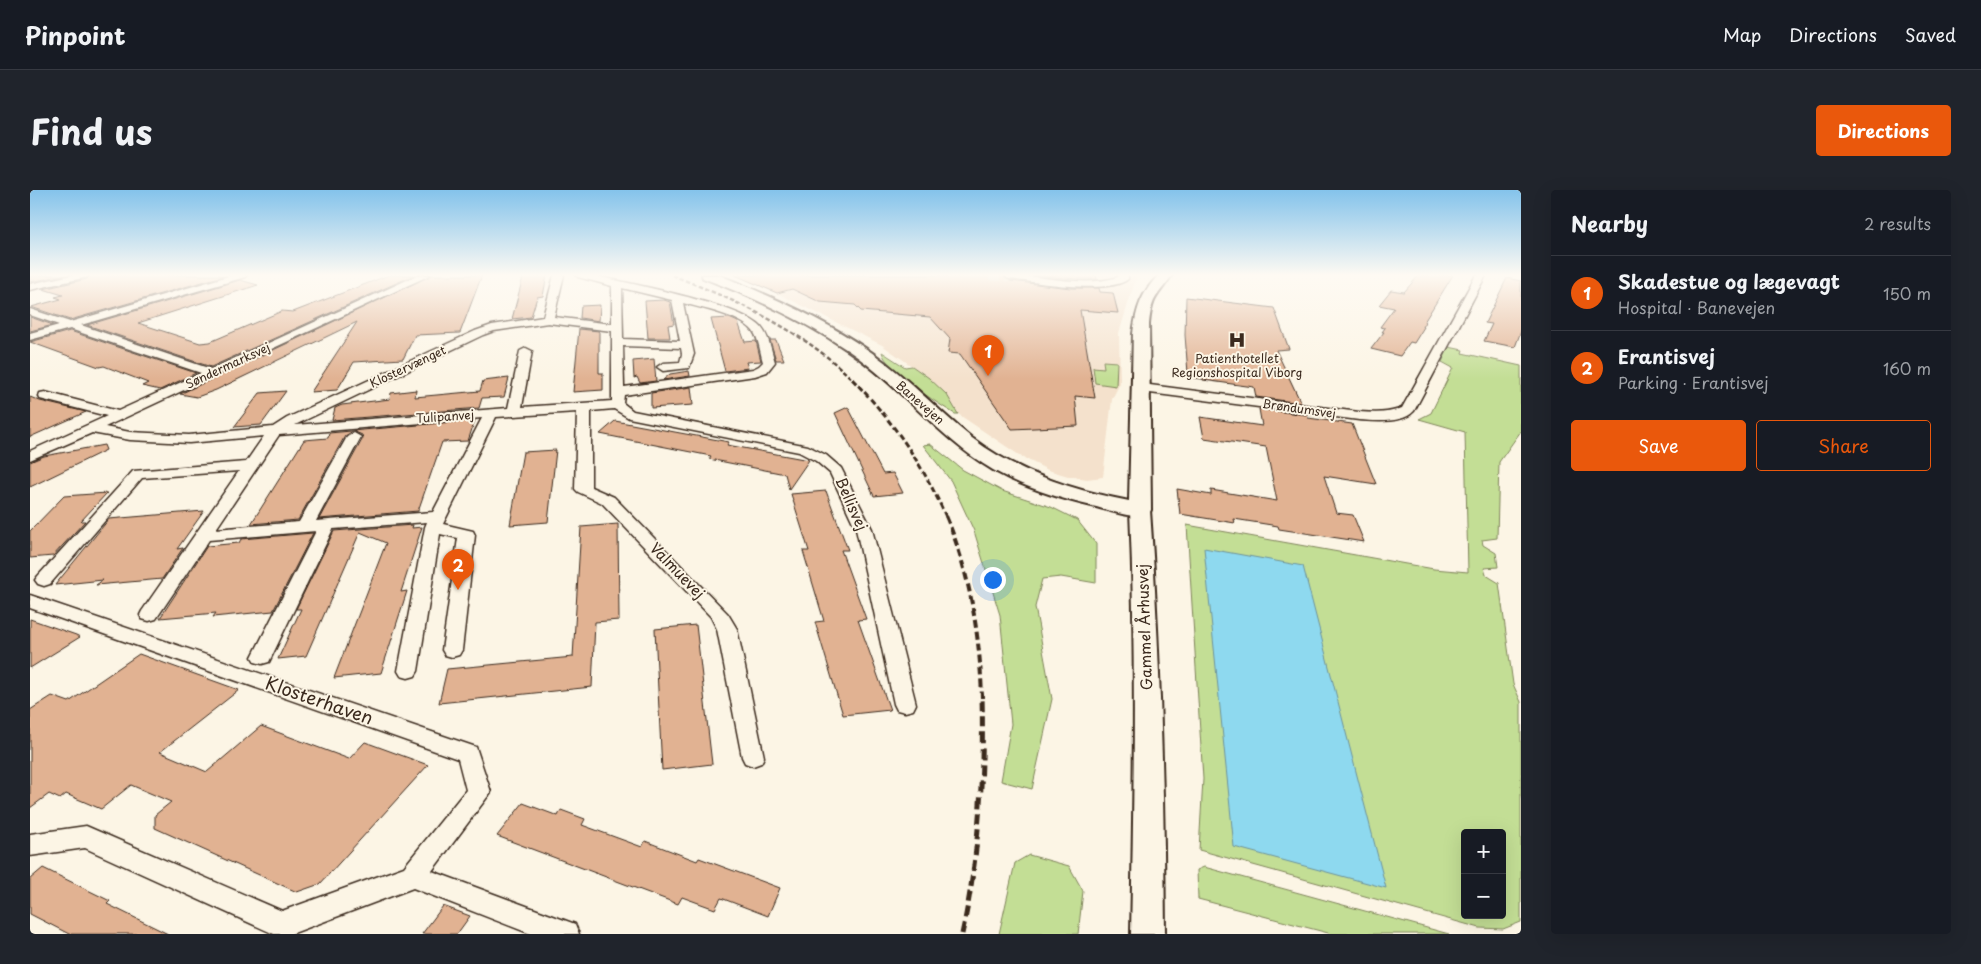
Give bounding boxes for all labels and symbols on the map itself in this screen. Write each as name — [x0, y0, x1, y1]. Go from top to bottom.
hospital icon: Patienthotellet Regionshospital Viborg — [1227, 330, 1247, 350]
pin: 1 — [972, 335, 1004, 376]
street label: Søndermarksvej — [182, 338, 273, 393]
street label: Klostervænget — [366, 340, 449, 392]
place label: Patienthotellet Regionshospital Viborg — [1172, 349, 1302, 381]
street label: Banevejen — [893, 376, 949, 428]
street label: Brøndumsvej — [1261, 394, 1337, 422]
street label: Tulipanvej — [415, 405, 475, 427]
street label: Bellisvej — [830, 473, 874, 534]
street label: Valmuevej — [645, 536, 711, 603]
pin: 2 — [442, 549, 474, 590]
street label: Gammel Århusvej — [1130, 564, 1157, 691]
your location — [980, 567, 1006, 593]
street label: Klosterhaven — [262, 669, 377, 731]

